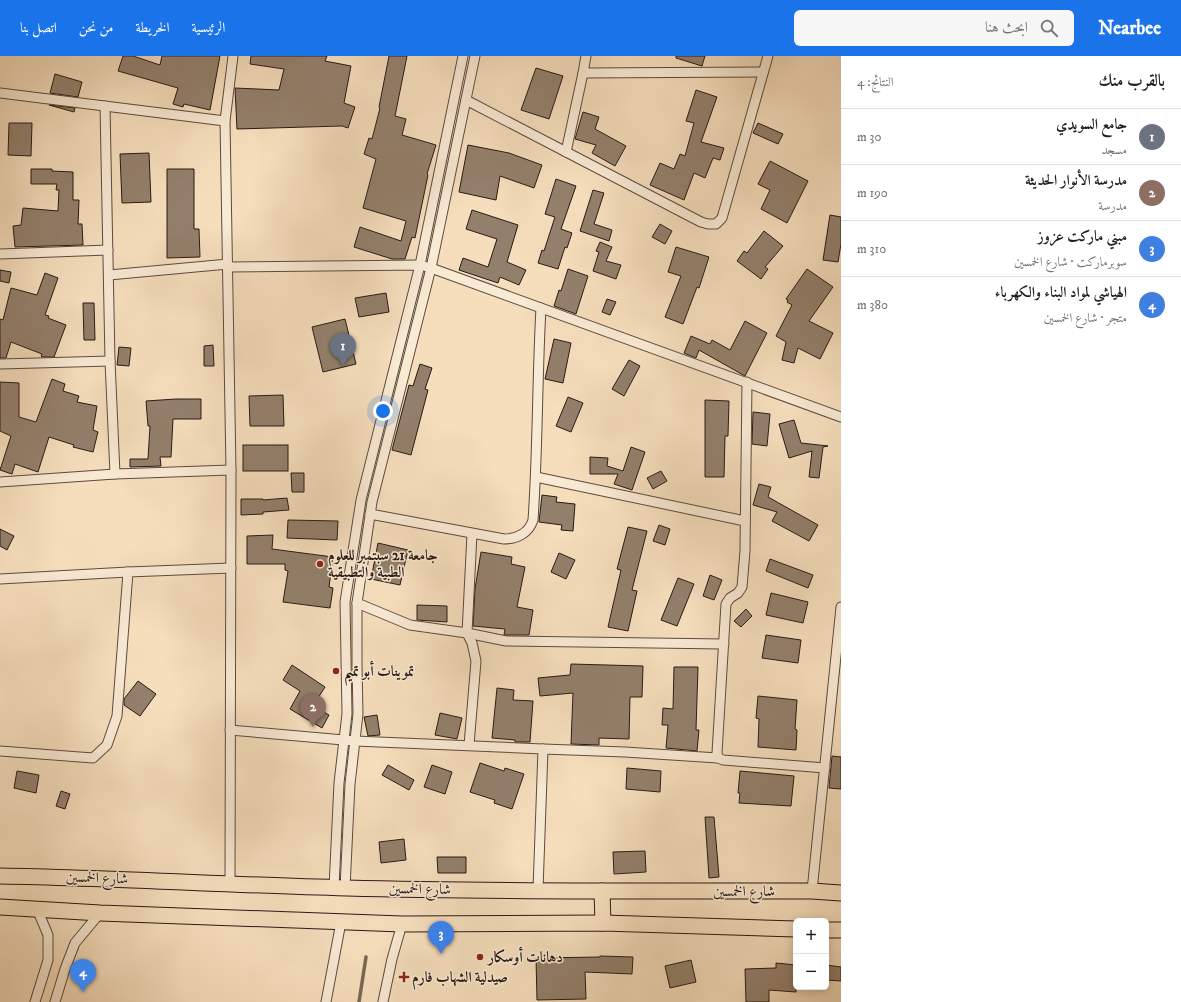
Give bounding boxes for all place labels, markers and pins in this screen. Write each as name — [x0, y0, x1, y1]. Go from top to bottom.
pin: 1 — [330, 333, 356, 366]
place label: جامعة 21 سبتمبر للعلوم الطبية والتطبيقية — [328, 546, 438, 582]
marker: جامعة 21 سبتمبر للعلوم الطبية والتطبيقية — [315, 559, 325, 569]
place label: تموينات أبو تميم — [344, 660, 414, 686]
marker: تموينات أبو تميم — [331, 666, 341, 676]
pin: 2 — [300, 694, 326, 727]
pin: 3 — [428, 921, 454, 954]
place label: دهانات أوسكار — [486, 946, 563, 967]
marker: دهانات أوسكار — [475, 952, 485, 962]
pin: 4 — [70, 959, 96, 992]
place label: صيدلية الشهاب فارم — [412, 968, 508, 990]
marker: صيدلية الشهاب فارم — [399, 972, 409, 982]

